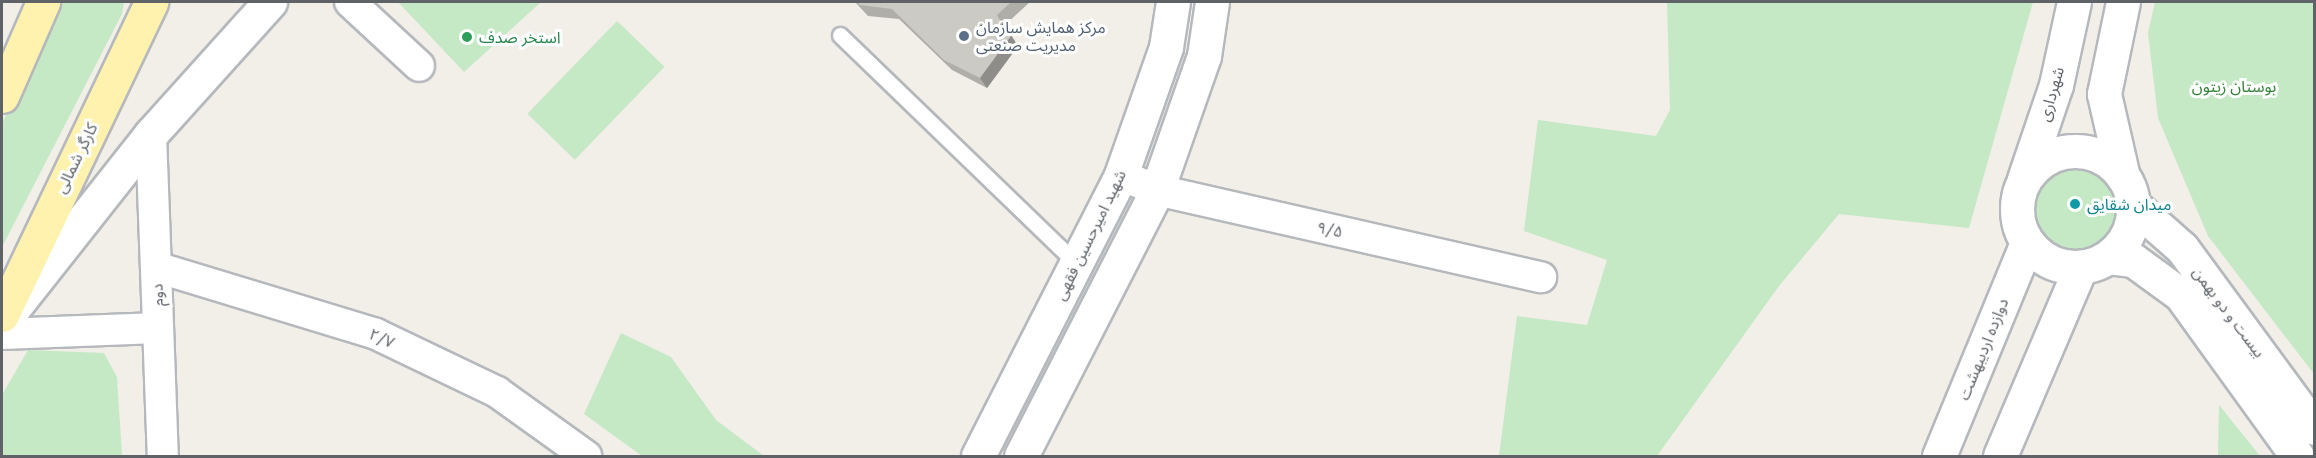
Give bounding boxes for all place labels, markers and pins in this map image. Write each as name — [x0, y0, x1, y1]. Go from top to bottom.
place label: مرکز همایش سازمان مدیریت صنعتی — [976, 17, 1106, 55]
place label: استخر صدف — [479, 27, 561, 47]
marker: مرکز همایش سازمان مدیریت صنعتی — [957, 29, 971, 43]
marker: استخر صدف — [460, 30, 474, 44]
place label: میدان شقایق — [2087, 194, 2171, 214]
marker: میدان شقایق — [2068, 197, 2082, 211]

